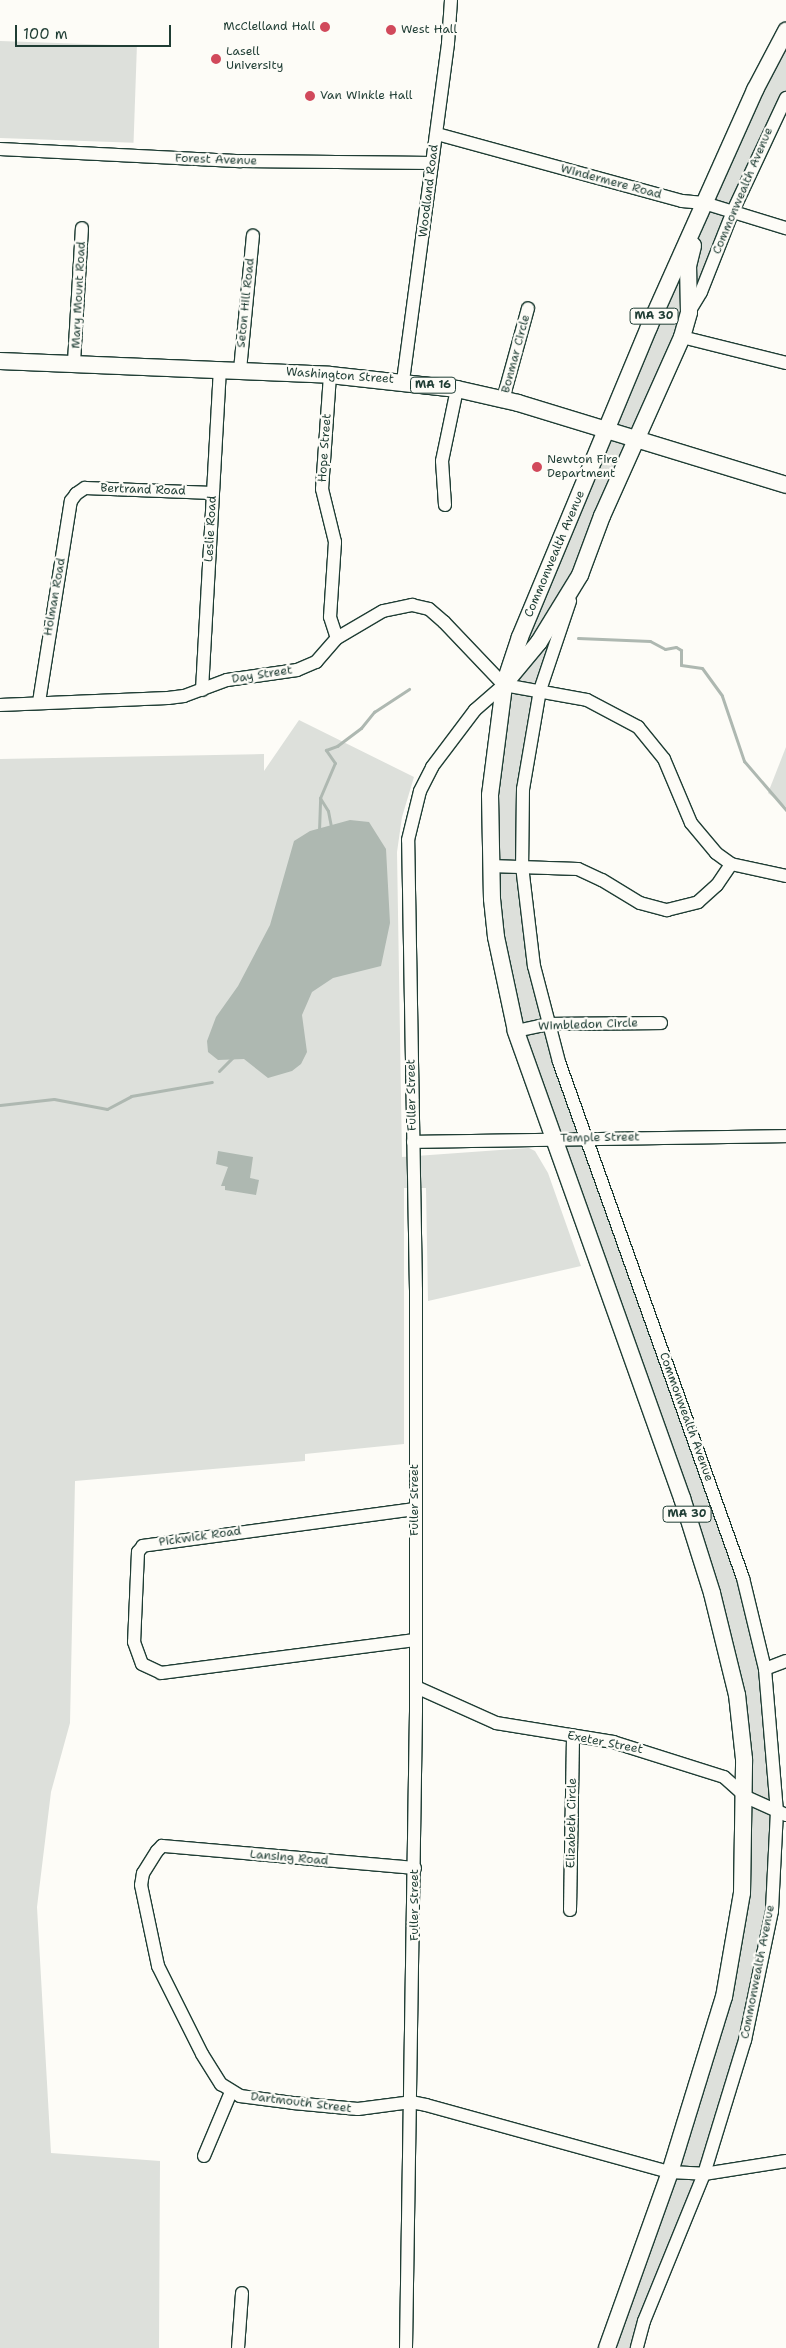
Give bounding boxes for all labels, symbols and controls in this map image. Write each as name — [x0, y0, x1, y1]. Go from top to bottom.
scale bar — [18, 15, 174, 47]
place label: McClelland Hall — [223, 20, 315, 34]
marker: McClelland Hall — [319, 21, 331, 33]
place label: West Hall — [401, 23, 457, 37]
text: 100 m — [23, 24, 68, 44]
marker: West Hall — [385, 24, 397, 36]
place label: Lasell University — [226, 45, 283, 73]
marker: Lasell University — [210, 53, 222, 65]
place label: Van Winkle Hall — [320, 89, 412, 103]
marker: Van Winkle Hall — [304, 90, 316, 102]
street label: Commonwealth Avenue — [710, 125, 776, 257]
street label: Woodland Road — [416, 144, 442, 238]
street label: Forest Avenue — [175, 151, 257, 169]
street label: Windermere Road — [559, 162, 663, 202]
street label: Mary Mount Road — [69, 241, 89, 349]
street label: Seton Hill Road — [234, 257, 258, 349]
road number: MA 30 — [629, 308, 679, 324]
street label: Bonmar Circle — [499, 313, 533, 395]
street label: Washington Street — [286, 365, 394, 387]
road number: MA 16 — [409, 376, 457, 394]
street label: Hope Street — [315, 413, 335, 483]
place label: Newton Fire Department — [547, 453, 618, 481]
marker: Newton Fire Department — [531, 461, 543, 473]
street label: Bertrand Road — [100, 481, 186, 499]
street label: Commonwealth Avenue — [522, 488, 588, 620]
street label: Leslie Road — [202, 495, 220, 563]
street label: Holman Road — [41, 557, 69, 637]
street label: Day Street — [231, 663, 293, 687]
street label: Wimbledon Circle — [538, 1016, 638, 1034]
street label: Fuller Street — [404, 1059, 420, 1131]
street label: Temple Street — [560, 1130, 640, 1146]
street label: Commonwealth Avenue — [656, 1351, 716, 1483]
street label: Fuller Street — [408, 1464, 422, 1536]
road number: MA 30 — [662, 1506, 712, 1522]
street label: Pickwick Road — [158, 1524, 242, 1550]
street label: Exeter Street — [566, 1729, 644, 1757]
street label: Elizabeth Circle — [564, 1778, 580, 1868]
street label: Lansing Road — [249, 1847, 329, 1869]
street label: Fuller Street — [408, 1869, 422, 1941]
street label: Commonwealth Avenue — [738, 1904, 778, 2040]
street label: Dartmouth Street — [250, 2090, 352, 2116]

